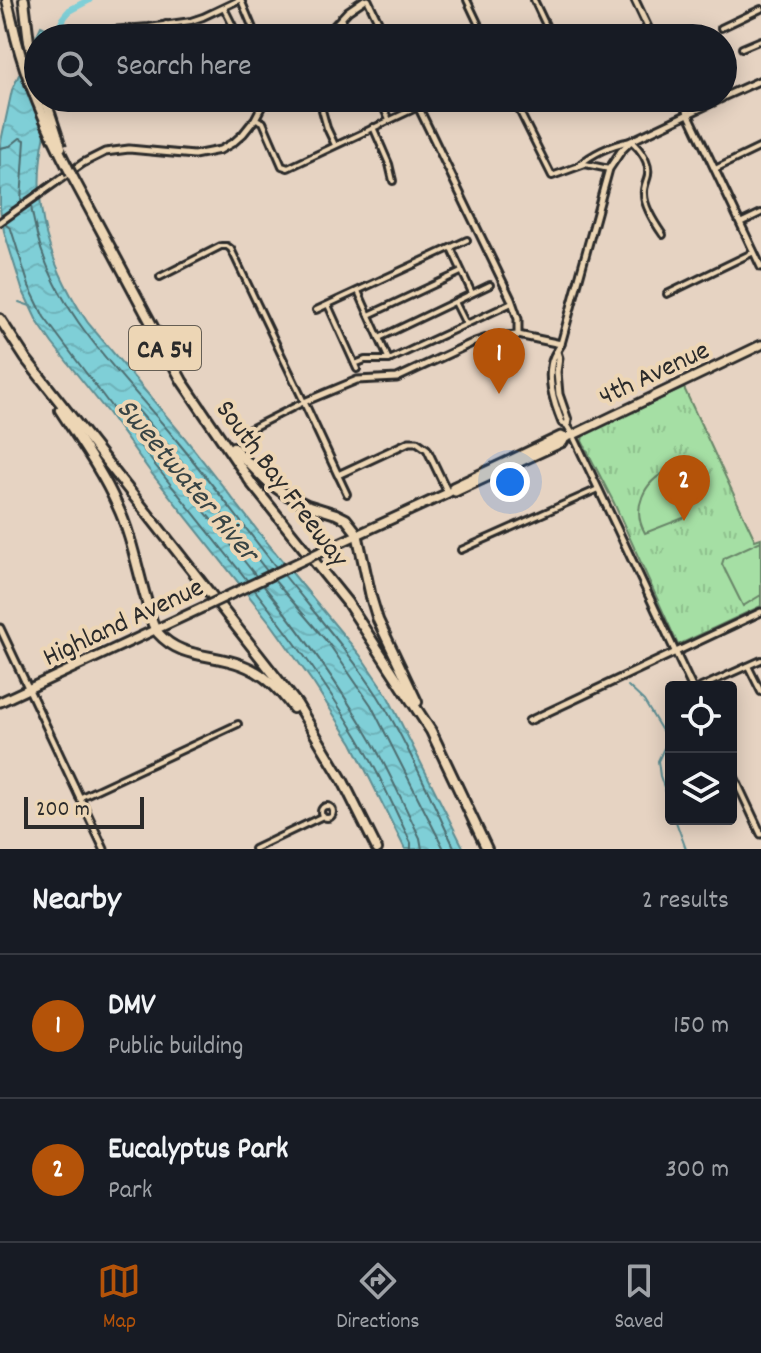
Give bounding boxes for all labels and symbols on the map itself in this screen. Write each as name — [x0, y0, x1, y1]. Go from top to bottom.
road number: CA 54 — [129, 326, 201, 370]
pin: 1 — [473, 328, 525, 394]
street label: 4th Avenue — [593, 333, 717, 419]
water label: Sweetwater River — [104, 390, 269, 576]
street label: South Bay Freeway — [204, 393, 357, 578]
pin: 2 — [658, 455, 710, 521]
your location — [490, 462, 530, 502]
street label: Highland Avenue — [37, 570, 211, 679]
scale bar — [24, 793, 144, 829]

